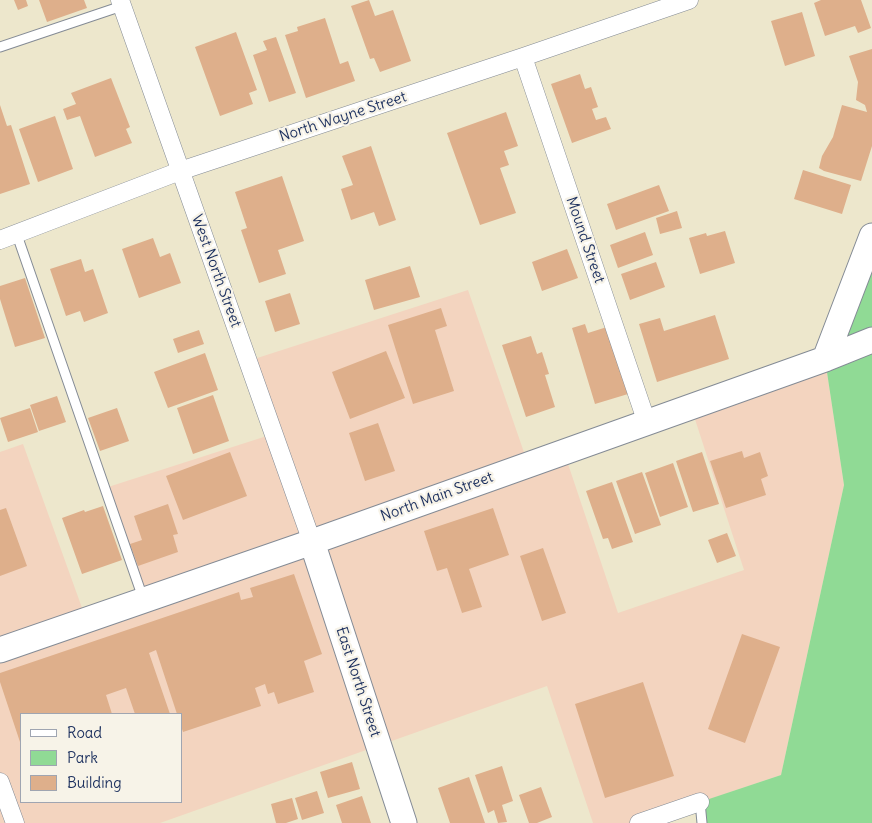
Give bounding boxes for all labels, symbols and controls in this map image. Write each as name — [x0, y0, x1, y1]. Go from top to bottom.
street label: North Wayne Street — [277, 88, 409, 146]
street label: Mound Street — [562, 194, 608, 286]
street label: West North Street — [187, 212, 245, 330]
street label: North Main Street — [378, 468, 496, 526]
street label: East North Street — [332, 625, 384, 739]
legend — [20, 713, 182, 803]
text: Road — [67, 723, 102, 742]
text: Park — [67, 748, 98, 767]
text: Building — [67, 773, 122, 792]

